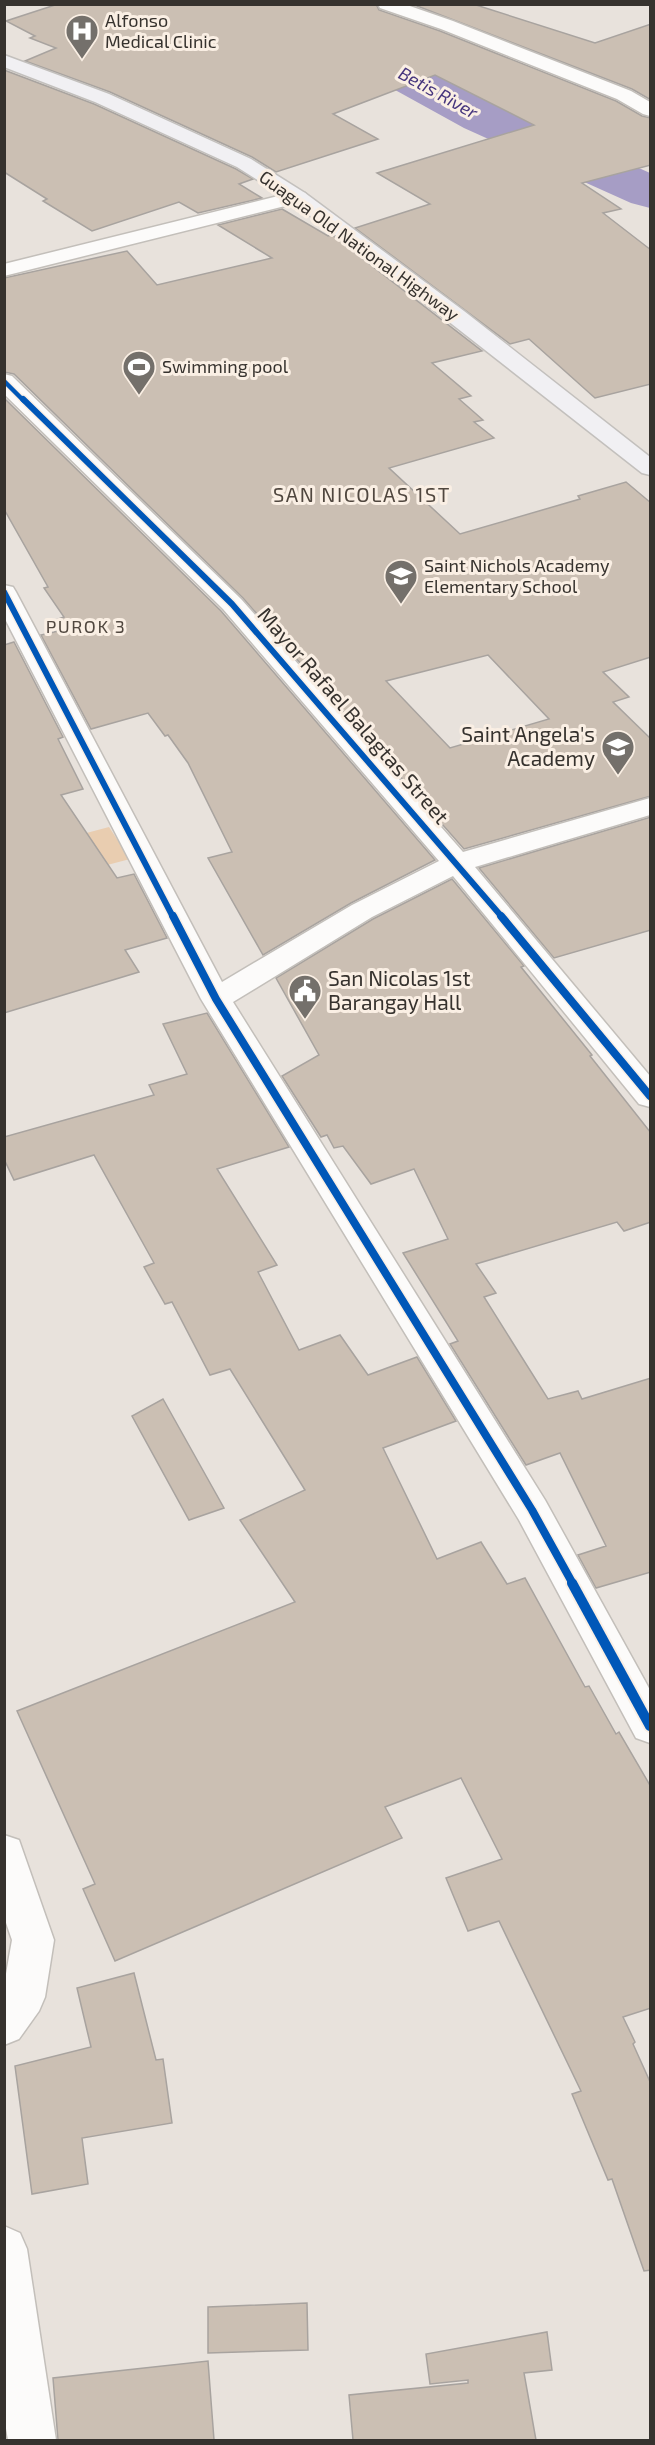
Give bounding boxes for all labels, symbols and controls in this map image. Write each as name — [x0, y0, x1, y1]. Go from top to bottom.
place label: Alfonso Medical Clinic — [105, 9, 217, 52]
hospital icon: Alfonso Medical Clinic — [64, 13, 100, 60]
water label: Betis River — [395, 61, 483, 123]
street label: Guagua Old National Highway — [255, 165, 464, 325]
sports icon: Swimming pool — [121, 349, 157, 396]
place label: Swimming pool — [162, 355, 289, 377]
district label: SAN NICOLAS 1ST — [273, 482, 451, 506]
place label: Saint Nichols Academy Elementary School — [424, 554, 610, 597]
school or university icon: Saint Nichols Academy Elementary School — [383, 558, 419, 605]
street label: Mayor Rafael Balagtas Street — [253, 602, 455, 828]
district label: PUROK 3 — [46, 615, 126, 637]
place label: Saint Angela's Academy — [461, 721, 595, 770]
school or university icon: Saint Angela's Academy — [600, 729, 636, 776]
place label: San Nicolas 1st Barangay Hall — [328, 965, 470, 1014]
public building icon: San Nicolas 1st Barangay Hall — [287, 973, 323, 1020]

